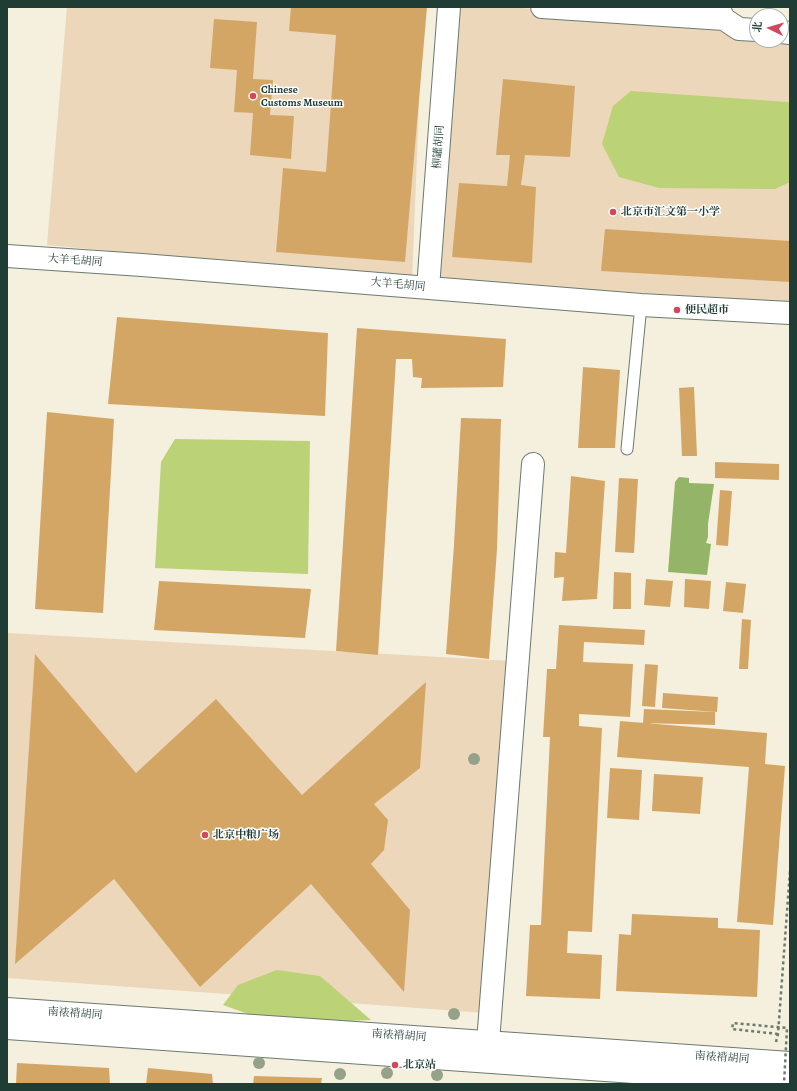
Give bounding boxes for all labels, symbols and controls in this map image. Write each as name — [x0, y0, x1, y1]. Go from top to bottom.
north arrow — [749, 8, 789, 48]
text: 北 — [750, 21, 765, 33]
place label: Chinese Customs Museum — [261, 83, 343, 109]
marker: Chinese Customs Museum — [248, 91, 258, 101]
street label: 柳罐胡同 — [431, 125, 447, 169]
place label: 北京市汇文第一小学 — [621, 205, 720, 219]
marker: 北京市汇文第一小学 — [608, 207, 618, 217]
street label: 大羊毛胡同 — [47, 252, 103, 270]
street label: 大羊毛胡同 — [370, 276, 426, 294]
place label: 便民超市 — [685, 303, 729, 317]
marker: 便民超市 — [672, 305, 682, 315]
place label: 北京中粮广场 — [213, 828, 279, 842]
marker: 北京中粮广场 — [200, 830, 210, 840]
street label: 南裱褙胡同 — [47, 1005, 103, 1023]
street label: 南裱褙胡同 — [371, 1027, 427, 1045]
street label: 南裱褙胡同 — [694, 1049, 750, 1067]
place label: 北京站 — [403, 1058, 436, 1072]
marker: 北京站 — [390, 1060, 400, 1070]

